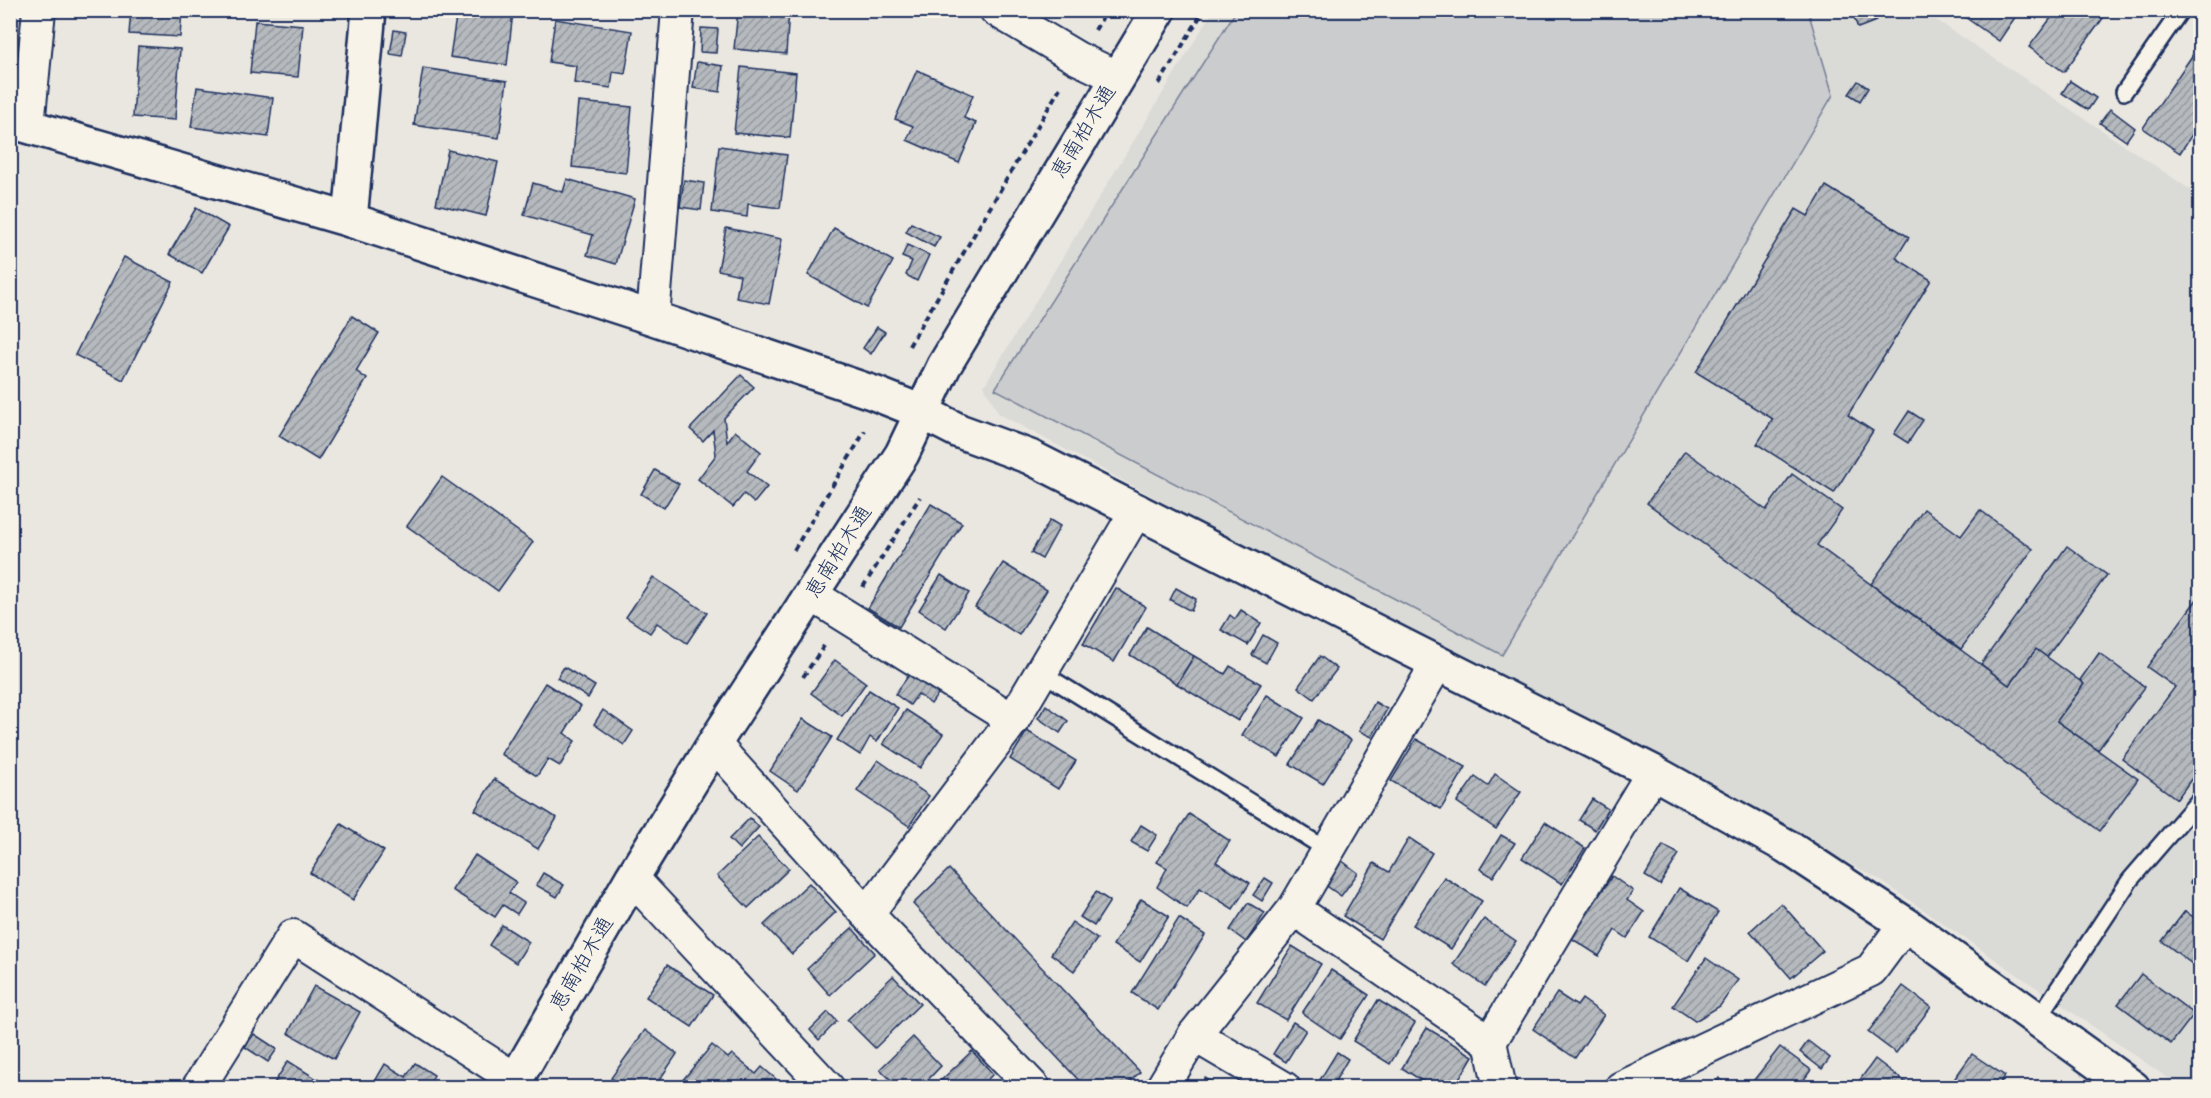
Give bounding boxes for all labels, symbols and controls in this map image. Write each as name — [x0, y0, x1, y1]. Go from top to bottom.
street label: 恵南柏木通 — [1045, 80, 1123, 184]
street label: 恵南柏木通 — [799, 500, 879, 604]
street label: 恵南柏木通 — [544, 912, 620, 1016]

